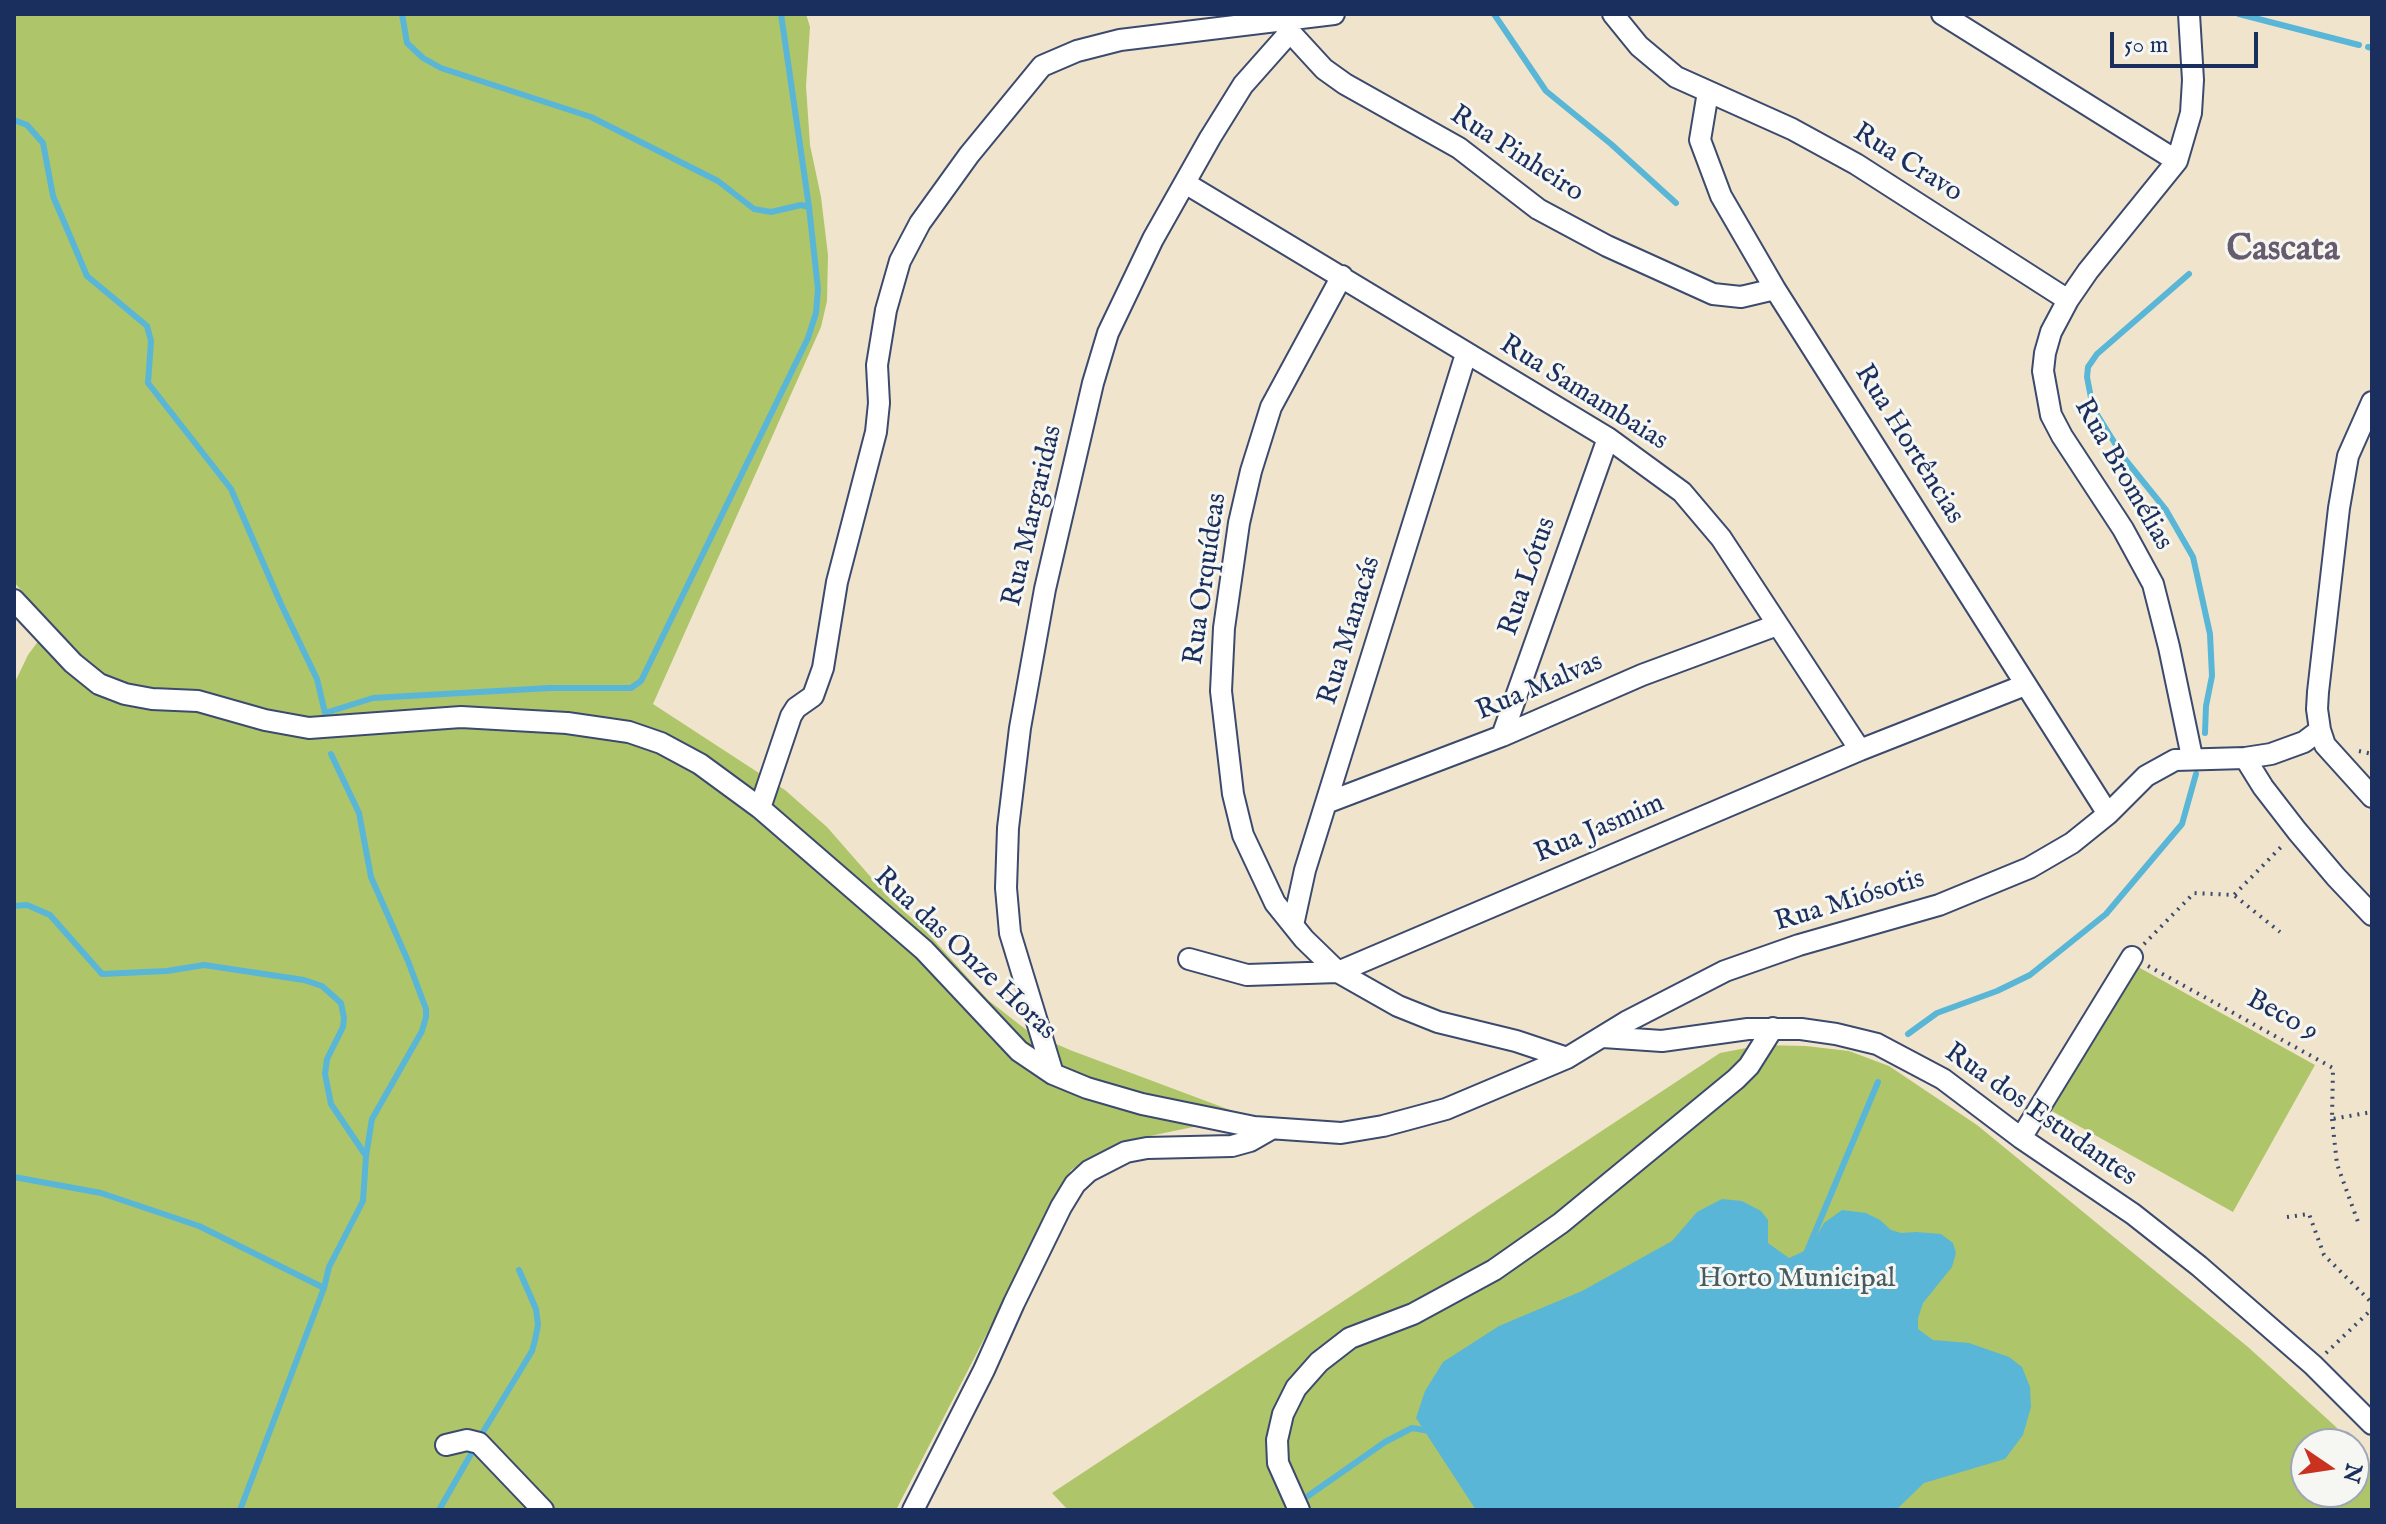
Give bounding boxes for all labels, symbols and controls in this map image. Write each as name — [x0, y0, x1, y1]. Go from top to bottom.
scale bar — [2114, 16, 2262, 66]
text: 50 m — [2124, 30, 2168, 61]
street label: Rua Pinheiro — [1443, 99, 1589, 211]
street label: Rua Cravo — [1846, 117, 1968, 211]
district label: Cascata — [2227, 230, 2339, 274]
street label: Rua Samambaias — [1493, 329, 1673, 459]
street label: Rua Hortências — [1846, 359, 1970, 531]
street label: Rua Bromélias — [2065, 393, 2179, 557]
street label: Rua Margaridas — [997, 422, 1071, 610]
street label: Rua Orquídeas — [1178, 491, 1236, 667]
street label: Rua Lótus — [1493, 513, 1565, 641]
street label: Rua Manacás — [1313, 553, 1389, 709]
street label: Rua Malvas — [1472, 646, 1608, 730]
street label: Rua Jasmim — [1530, 788, 1670, 872]
street label: Rua das Onze Horas — [866, 862, 1062, 1048]
street label: Rua Miósotis — [1771, 863, 1929, 941]
street label: Beco 9 — [2240, 984, 2324, 1050]
street label: Rua dos Estudantes — [1937, 1037, 2143, 1195]
park label: Horto Municipal — [1699, 1263, 1895, 1297]
north arrow — [2290, 1428, 2370, 1508]
text: N — [2336, 1461, 2367, 1485]

